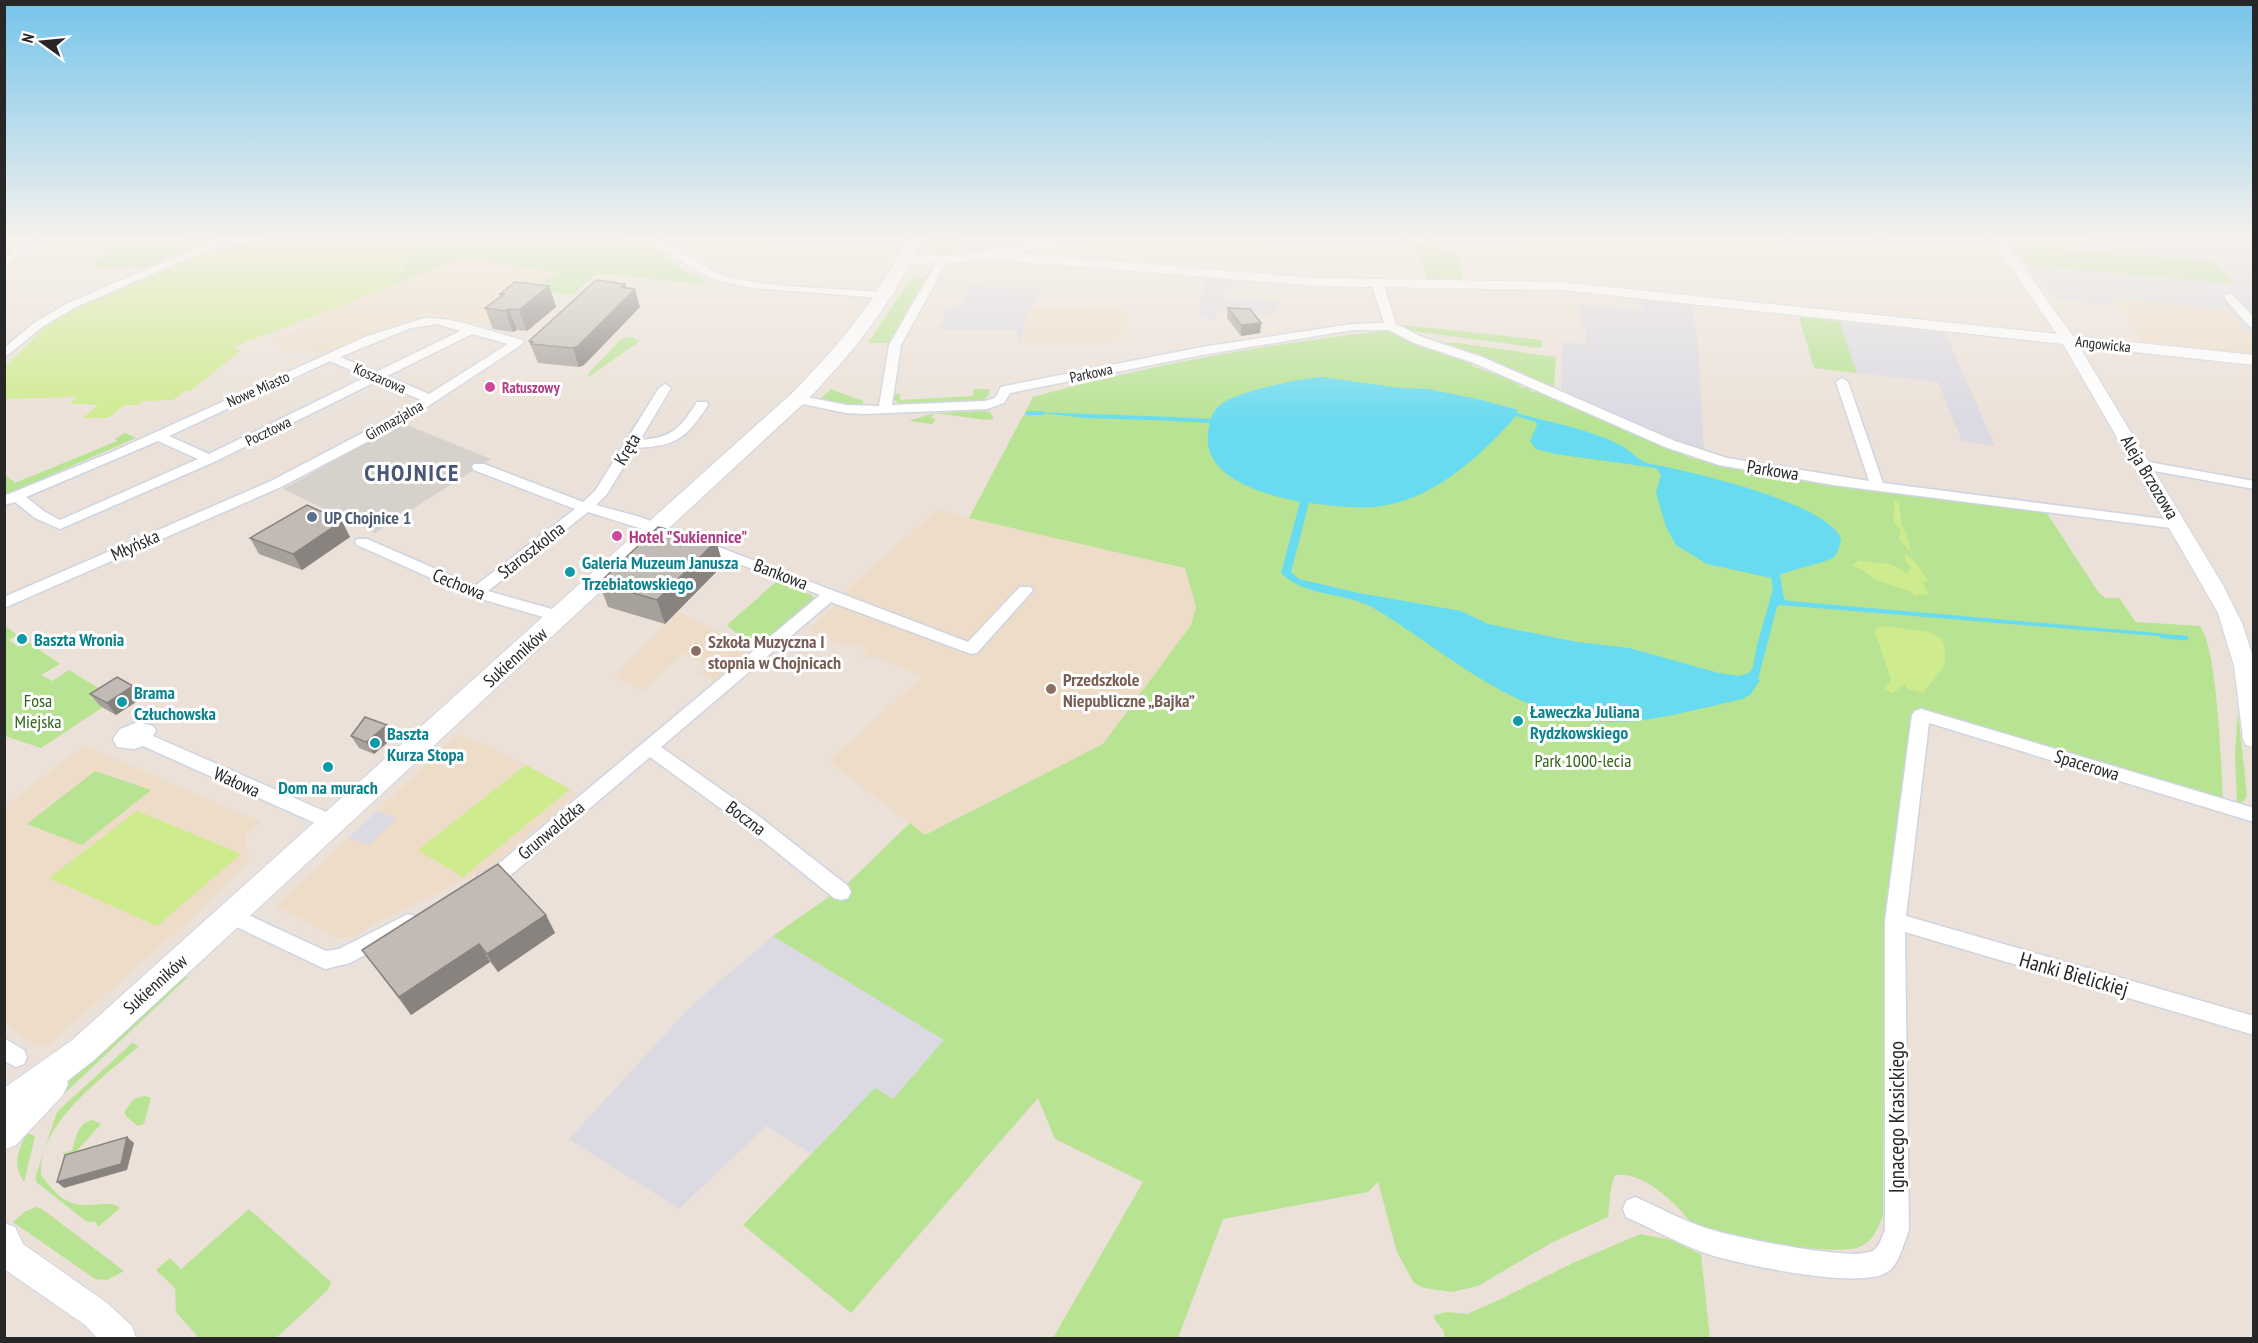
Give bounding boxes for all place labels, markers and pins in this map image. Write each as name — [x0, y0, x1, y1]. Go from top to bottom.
place label: Ratuszowy — [502, 378, 561, 397]
marker: Ratuszowy — [483, 380, 497, 394]
place label: UP Chojnice 1 — [324, 506, 411, 529]
marker: UP Chojnice 1 — [305, 510, 319, 524]
place label: Hotel "Sukiennice" — [629, 525, 747, 548]
marker: Hotel "Sukiennice" — [610, 529, 624, 543]
place label: Galeria Muzeum Janusza Trzebiatowskiego — [582, 551, 738, 595]
marker: Galeria Muzeum Janusza Trzebiatowskiego — [563, 565, 577, 579]
place label: Baszta Wronia — [34, 628, 124, 651]
place label: Szkoła Muzyczna I stopnia w Chojnicach — [708, 630, 841, 674]
marker: Baszta Wronia — [15, 632, 29, 646]
marker: Szkoła Muzyczna I stopnia w Chojnicach — [689, 644, 703, 658]
place label: Przedszkole Niepubliczne „Bajka” — [1063, 668, 1195, 712]
place label: Brama Człuchowska — [134, 681, 216, 725]
marker: Przedszkole Niepubliczne „Bajka” — [1044, 682, 1058, 696]
marker: Brama Człuchowska — [115, 695, 129, 709]
place label: Ławeczka Juliana Rydzkowskiego — [1530, 700, 1640, 744]
marker: Ławeczka Juliana Rydzkowskiego — [1511, 714, 1525, 728]
place label: Baszta Kurza Stopa — [387, 722, 464, 766]
marker: Baszta Kurza Stopa — [368, 736, 382, 750]
marker: Dom na murach — [321, 760, 335, 774]
place label: Dom na murach — [278, 776, 378, 799]

